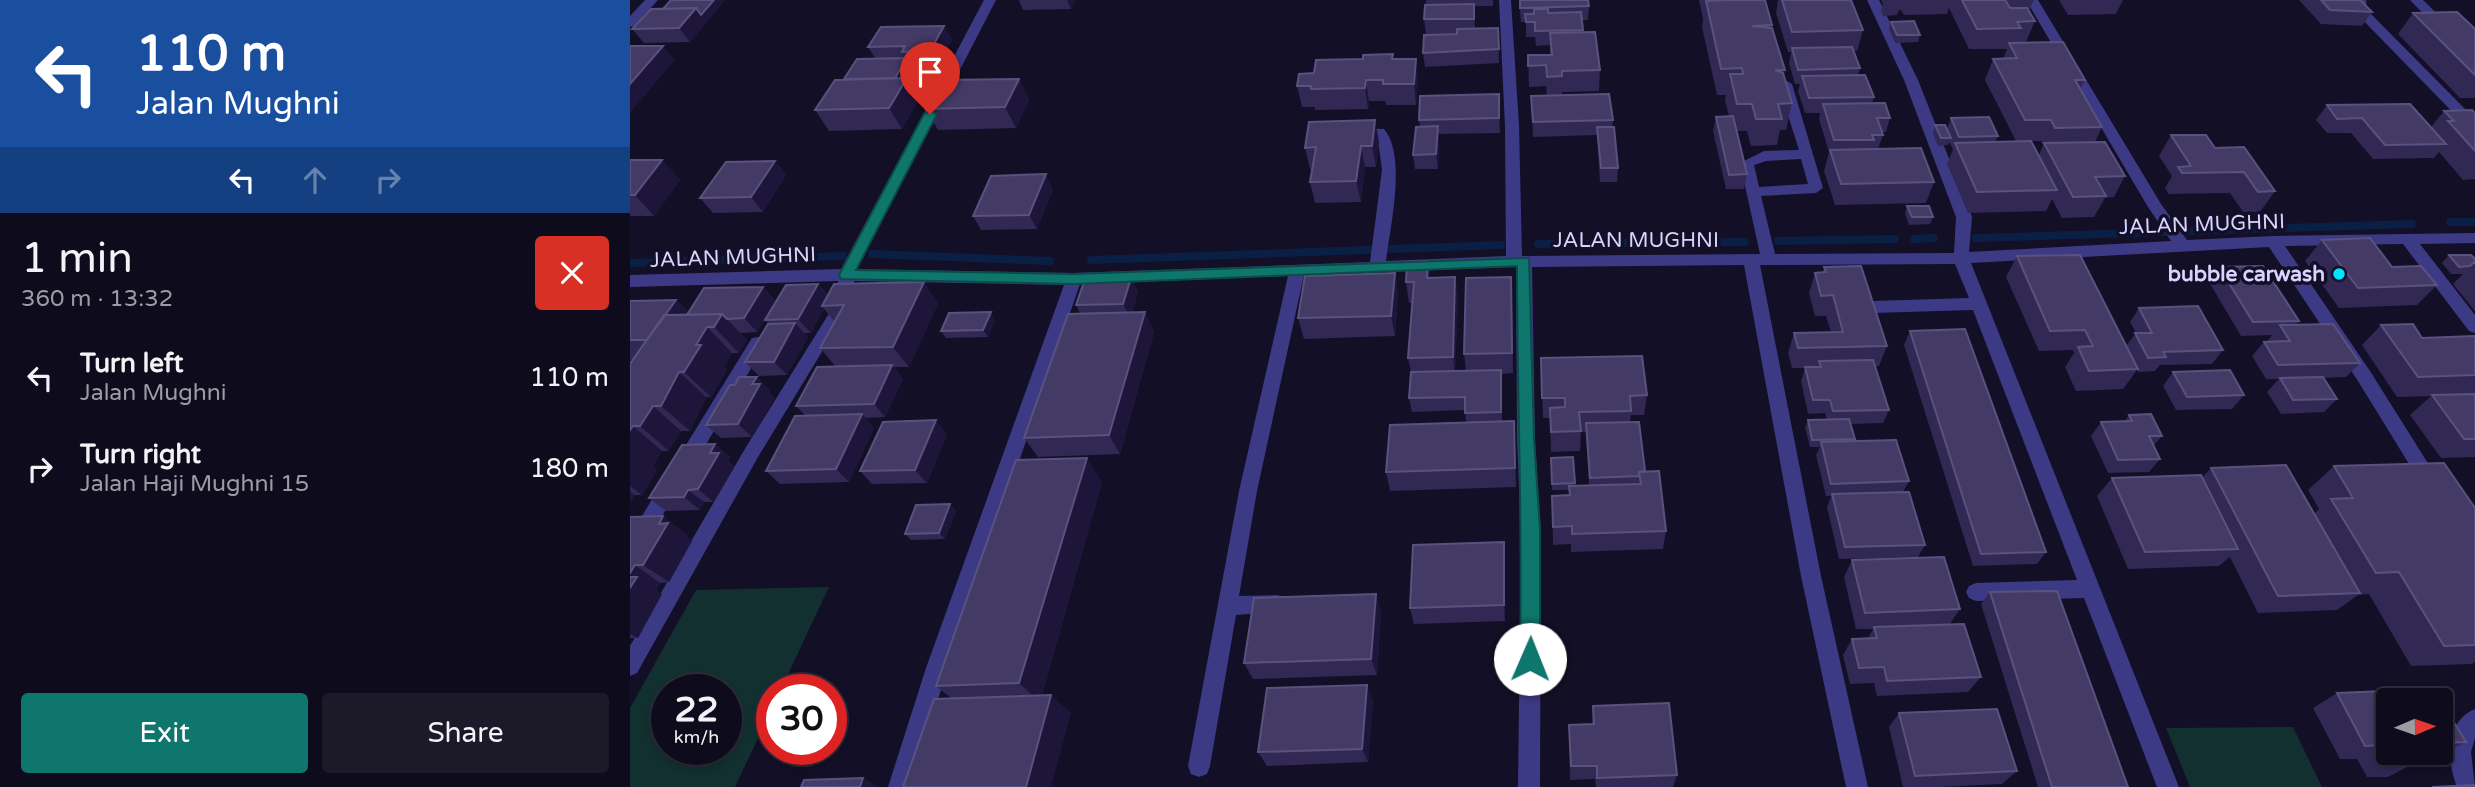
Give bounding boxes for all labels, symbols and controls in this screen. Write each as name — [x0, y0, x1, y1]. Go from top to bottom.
text: 110 m — [136, 25, 286, 84]
icon: left — [21, 28, 112, 119]
pin — [900, 42, 960, 114]
icon: arrive — [911, 53, 949, 91]
text: Jalan Mughni — [136, 85, 340, 123]
icon: left — [223, 161, 261, 199]
icon: ahead — [296, 161, 334, 199]
icon: right — [369, 161, 407, 199]
street label: JALAN MUGHNI — [2119, 209, 2285, 240]
street label: JALAN MUGHNI — [1553, 228, 1719, 253]
text: 1 min — [21, 233, 133, 284]
button: close — [535, 236, 609, 310]
street label: JALAN MUGHNI — [650, 242, 816, 273]
place label: bubble carwash — [2168, 262, 2325, 287]
marker: bubble carwash — [2331, 266, 2347, 282]
text: 360 m · 13:32 — [21, 285, 173, 313]
text: Turn left — [80, 348, 183, 379]
icon: left — [21, 359, 59, 397]
text: 110 m — [529, 362, 609, 393]
text: Jalan Mughni — [80, 379, 226, 407]
text: Turn right — [80, 439, 201, 470]
icon: right — [21, 450, 59, 488]
text: 180 m — [529, 453, 609, 484]
text: Jalan Haji Mughni 15 — [80, 470, 309, 498]
position arrow — [1493, 622, 1567, 696]
speed limit sign: 30 — [756, 674, 847, 765]
north arrow — [2376, 688, 2454, 765]
map controls — [2376, 688, 2453, 765]
text: 22 — [675, 689, 718, 731]
button: Exit — [21, 693, 308, 773]
button: Share — [322, 693, 609, 773]
text: km/h — [674, 726, 719, 748]

